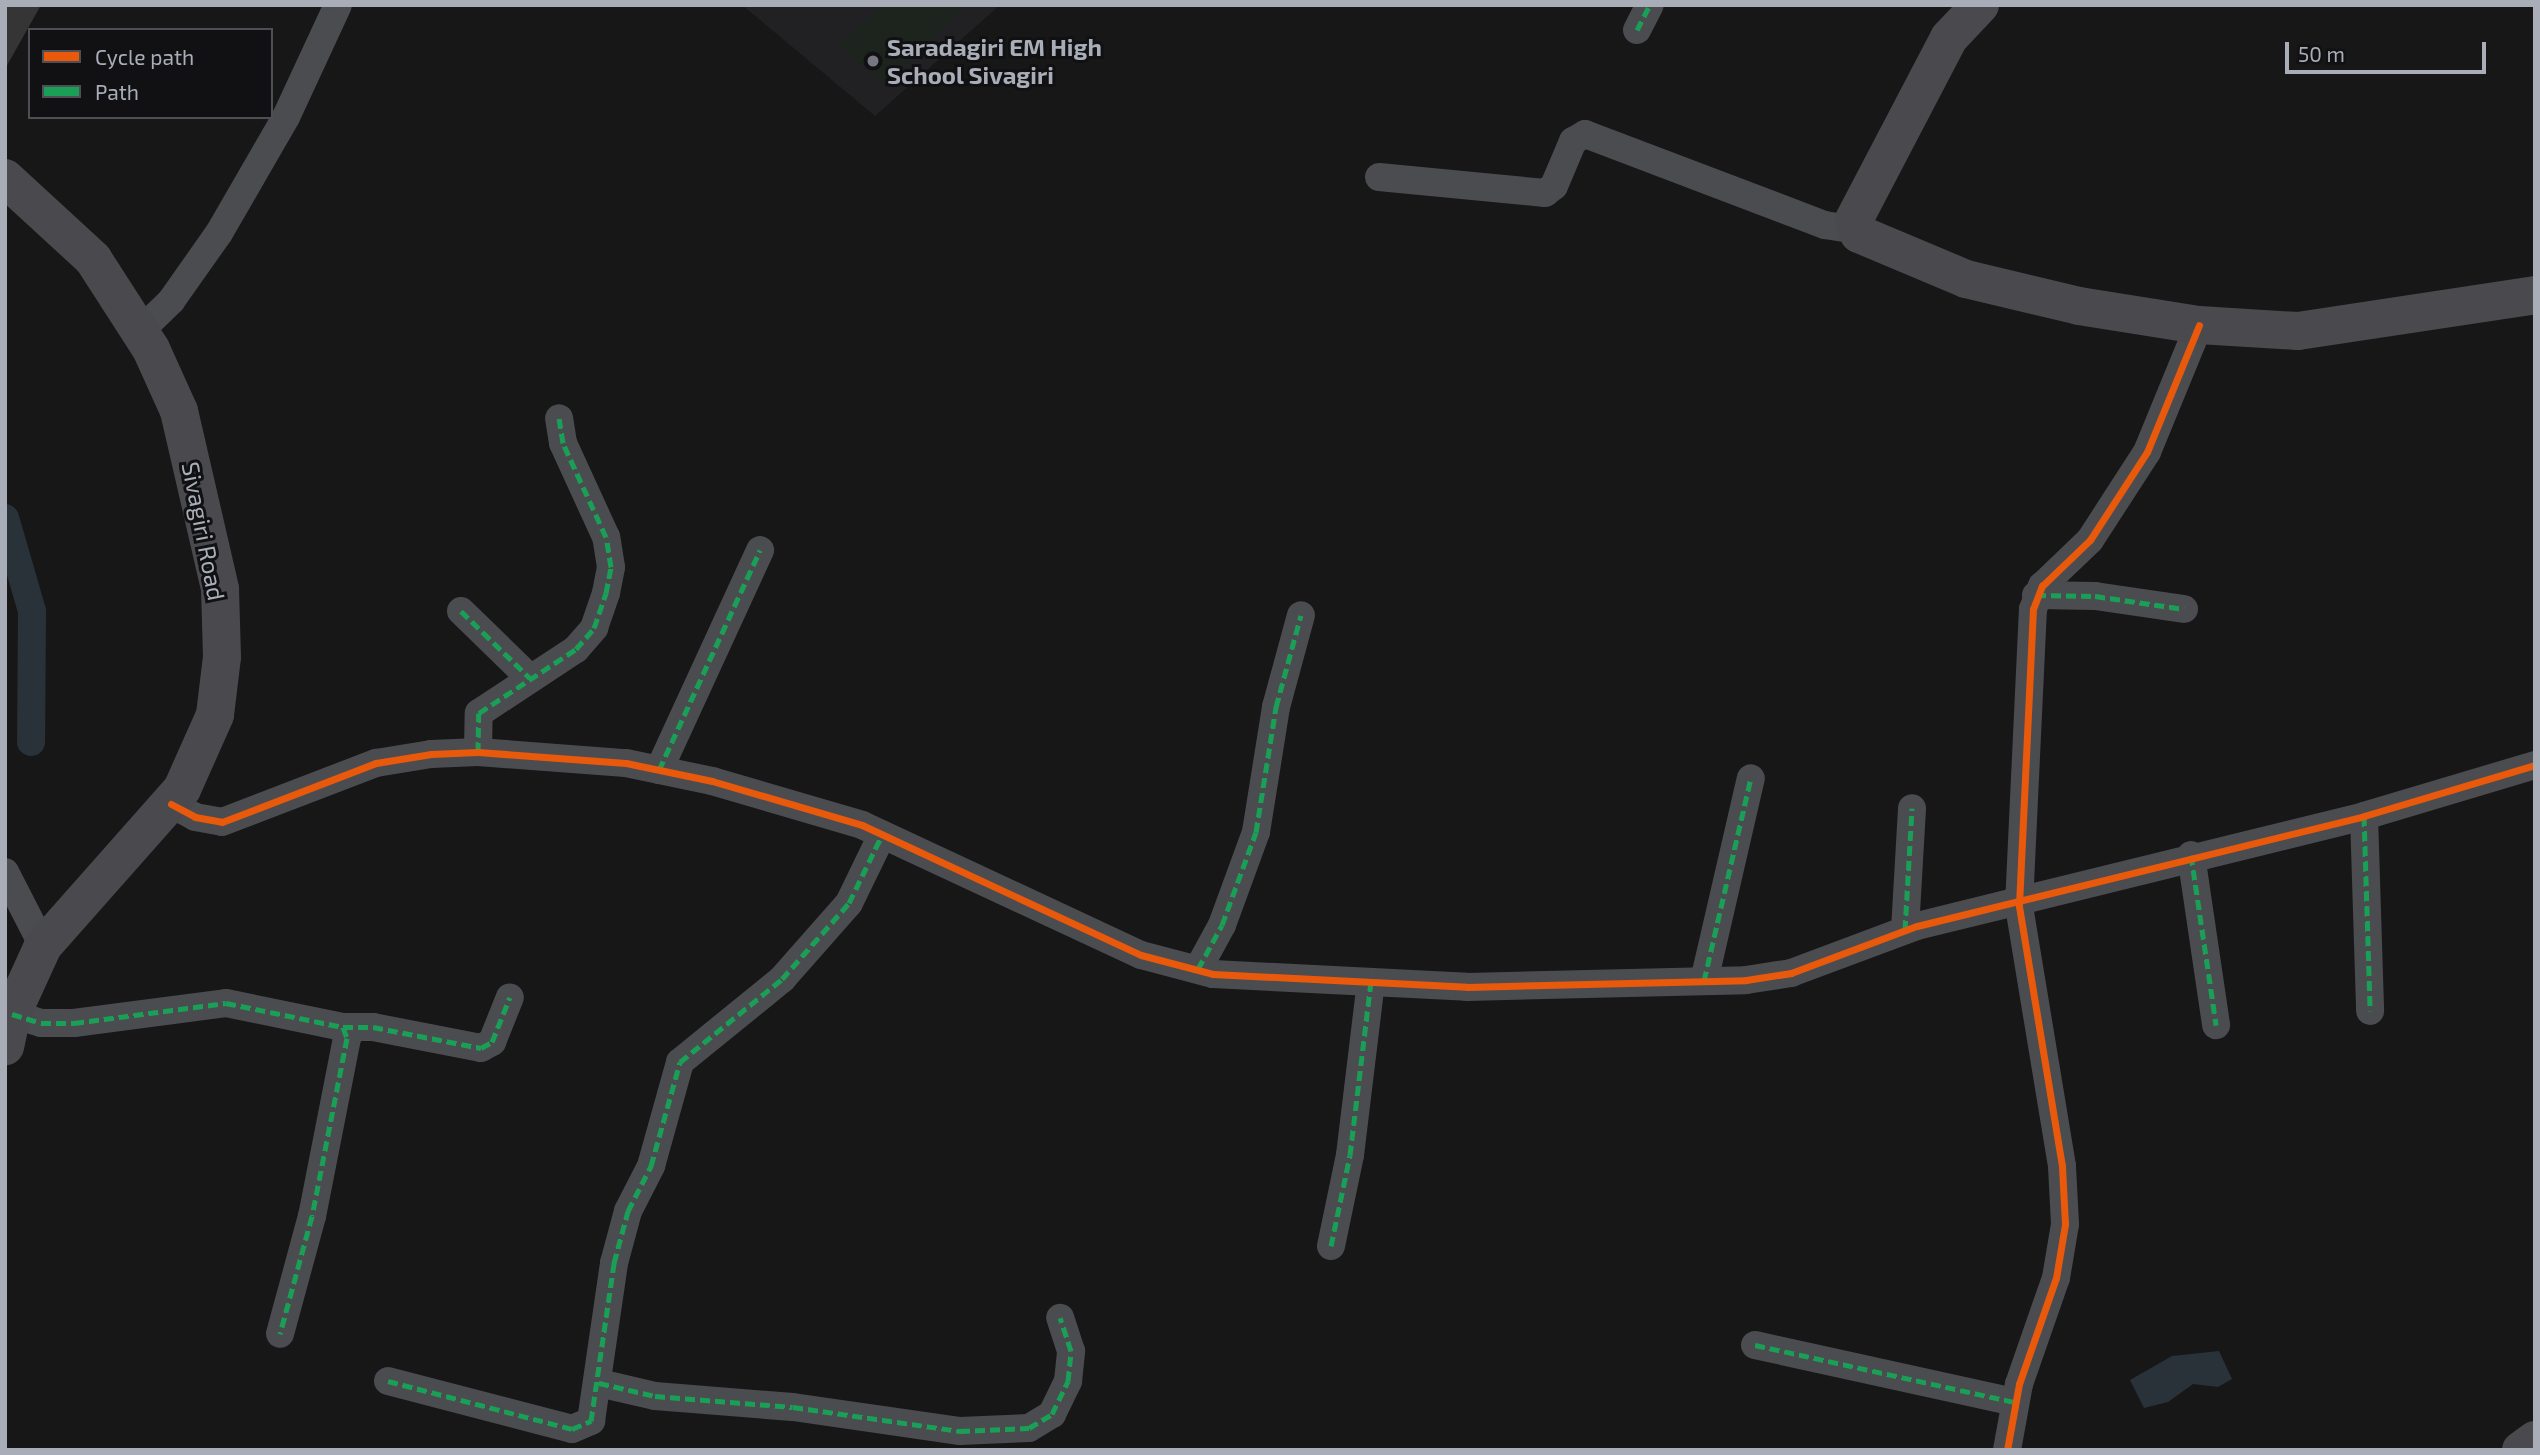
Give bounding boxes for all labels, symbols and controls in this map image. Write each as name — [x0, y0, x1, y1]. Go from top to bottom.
legend — [28, 28, 273, 119]
scale bar — [2288, 28, 2489, 72]
place label: Saradagiri EM High School Sivagiri — [887, 33, 1102, 89]
text: 50 m — [2298, 41, 2345, 66]
text: Cycle path — [95, 44, 194, 69]
marker: Saradagiri EM High School Sivagiri — [865, 53, 881, 69]
text: Path — [95, 79, 139, 104]
street label: Sivagiri Road — [176, 459, 232, 603]

